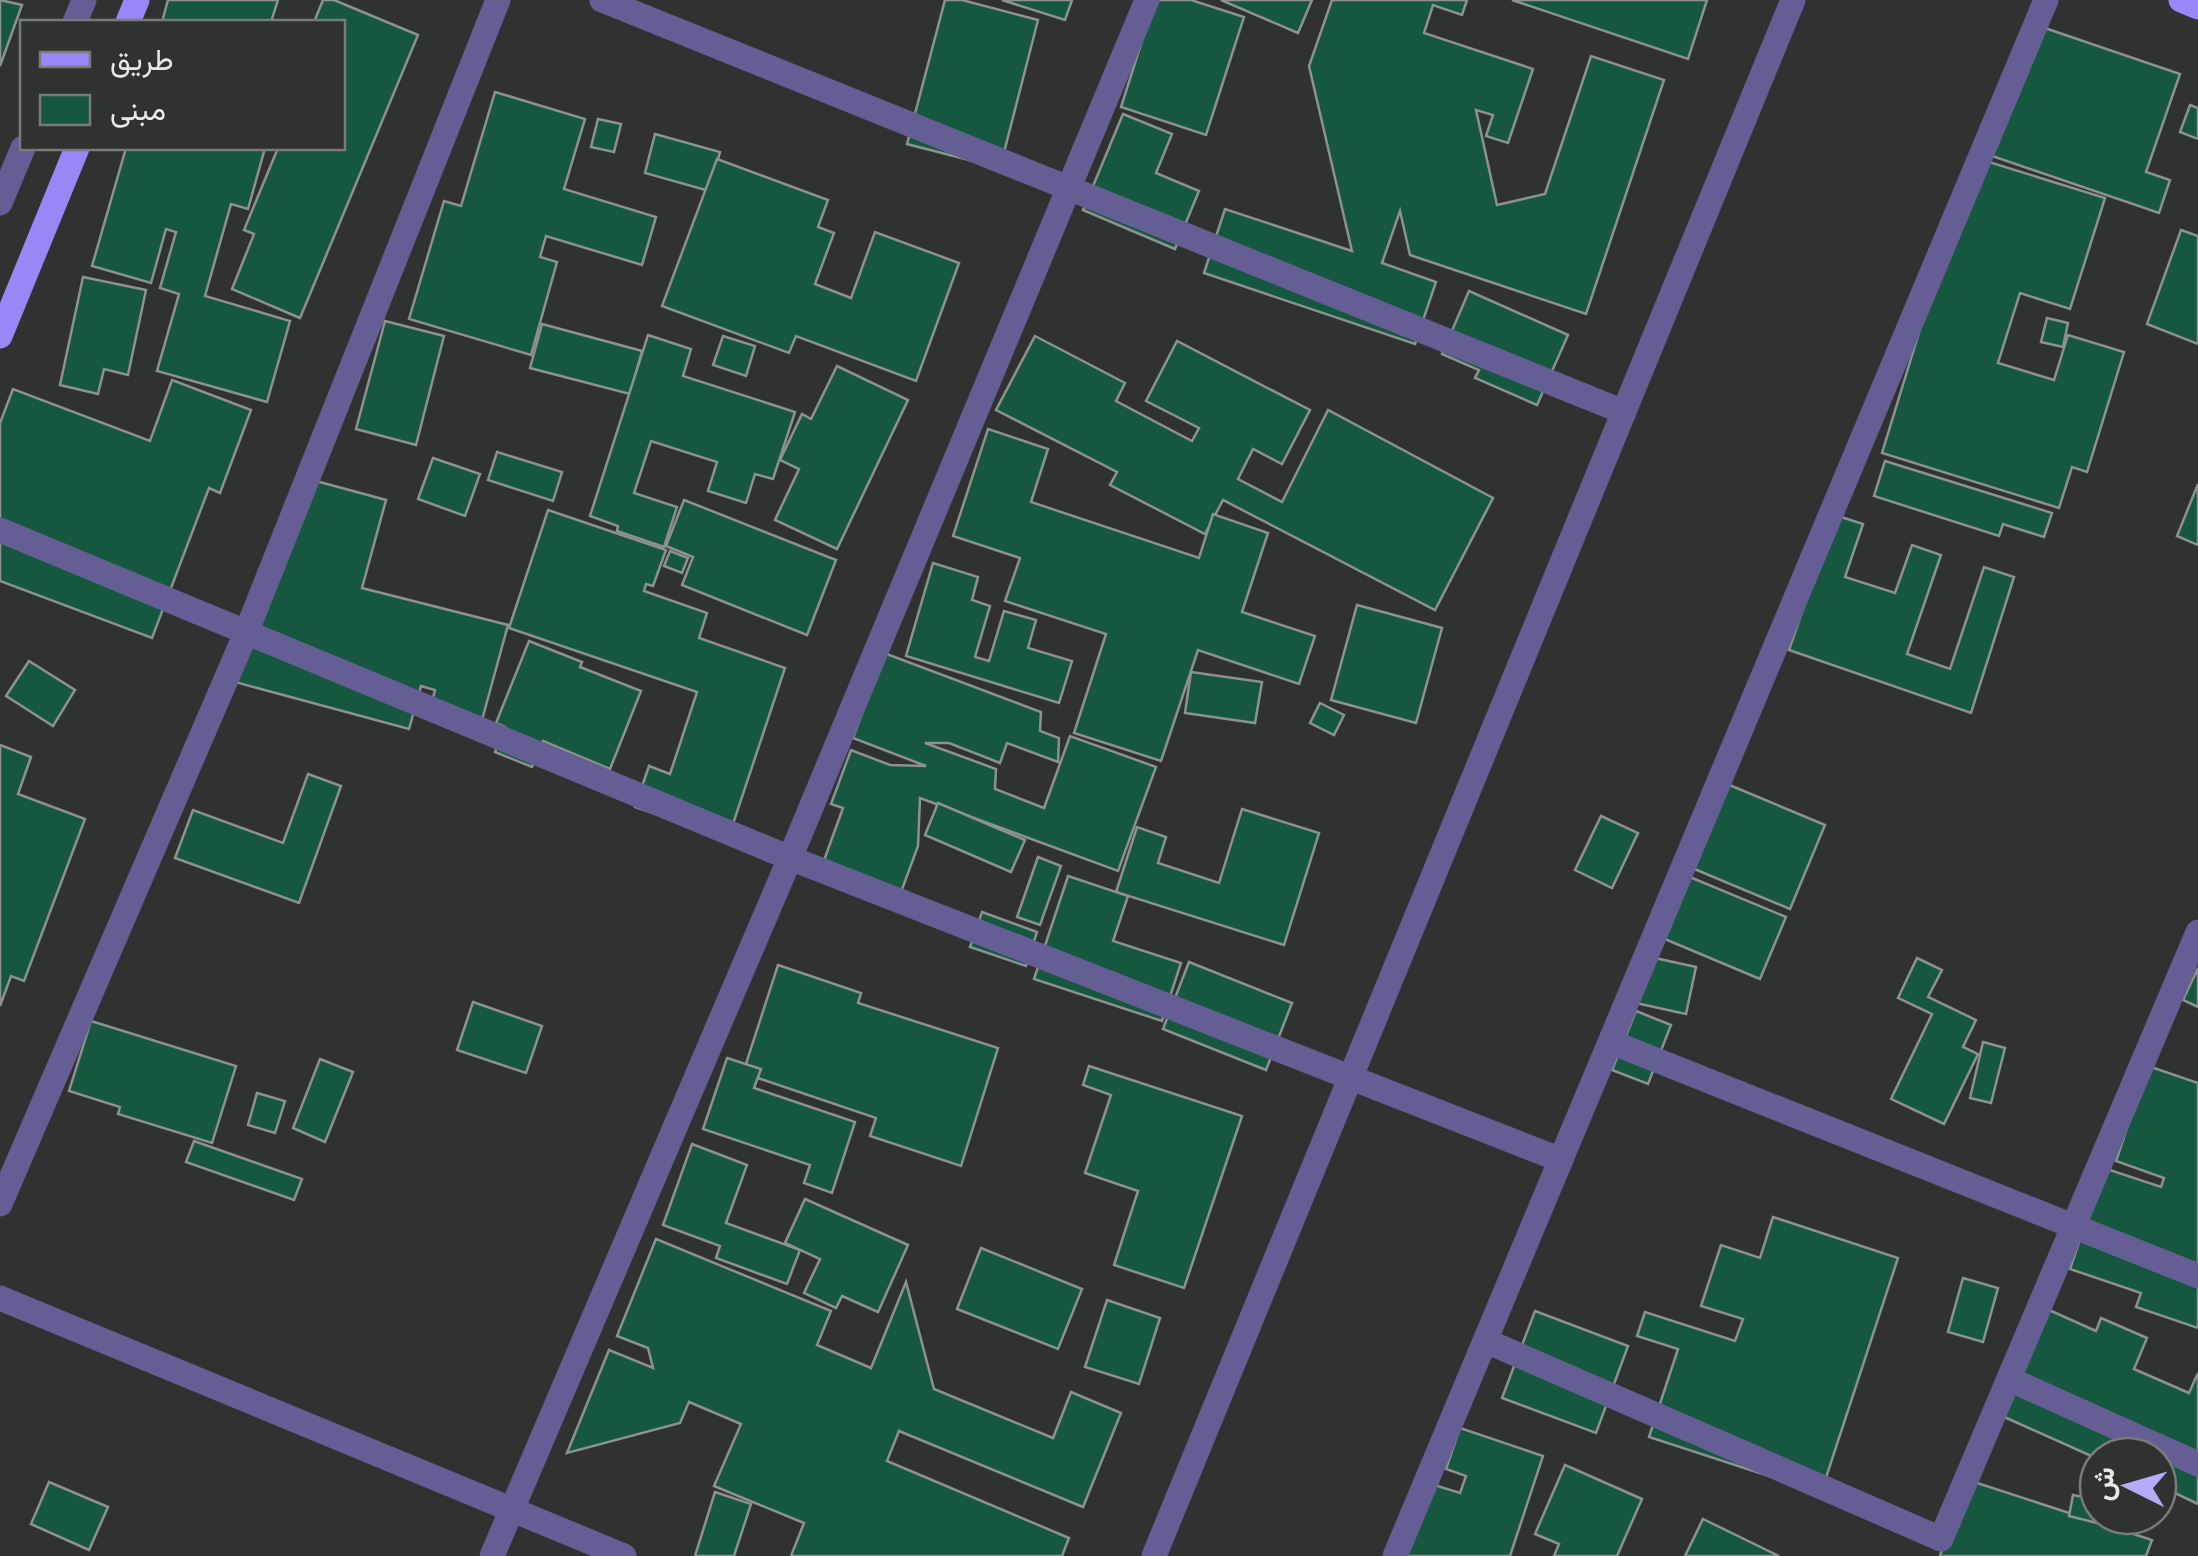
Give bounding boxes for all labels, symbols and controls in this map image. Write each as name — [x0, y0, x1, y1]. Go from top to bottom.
legend — [20, 20, 345, 150]
text: طريق — [110, 41, 174, 78]
text: مبنى — [110, 91, 166, 128]
north arrow — [2078, 1436, 2178, 1536]
text: ش — [2085, 1466, 2122, 1502]

